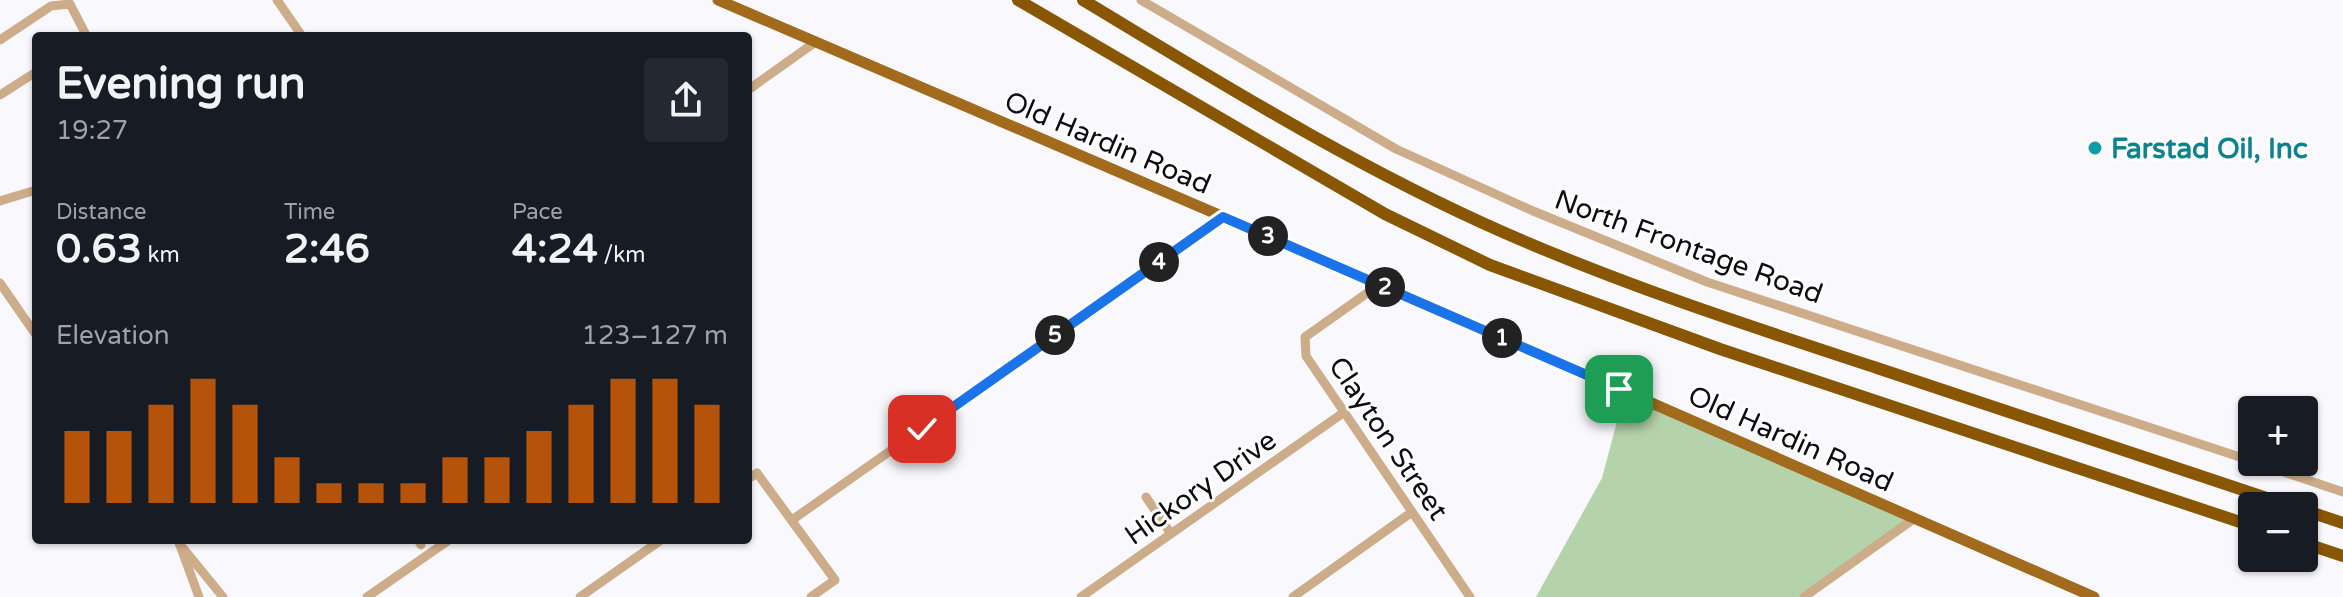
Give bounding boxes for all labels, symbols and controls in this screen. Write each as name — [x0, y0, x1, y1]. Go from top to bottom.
text: Evening run — [56, 58, 305, 111]
button: share — [644, 58, 728, 142]
street label: Old Hardin Road — [999, 84, 1216, 202]
text: 19:27 — [56, 115, 128, 146]
place label: Farstad Oil, Inc — [2111, 132, 2308, 166]
marker: Farstad Oil, Inc — [2086, 139, 2104, 157]
street label: North Frontage Road — [1550, 183, 1827, 311]
text: Distance — [56, 199, 147, 225]
text: Time — [284, 199, 335, 225]
text: Pace — [512, 199, 563, 225]
pin: 3 — [1248, 216, 1288, 256]
text: 3 — [1261, 223, 1275, 249]
text: 0.63 — [56, 225, 142, 273]
text: 2:46 — [284, 225, 370, 273]
text: 4:24 — [512, 225, 598, 273]
text: km — [142, 242, 180, 268]
text: /km — [598, 242, 645, 268]
pin: 4 — [1139, 242, 1179, 282]
text: 4 — [1152, 249, 1166, 275]
pin: 2 — [1365, 267, 1405, 307]
text: 2 — [1378, 274, 1392, 300]
pin: 5 — [1035, 315, 1075, 355]
pin: 1 — [1482, 318, 1522, 358]
text: Elevation — [56, 320, 170, 351]
text: 123–127 m — [582, 320, 728, 351]
text: 5 — [1048, 322, 1062, 348]
text: 1 — [1495, 325, 1509, 351]
street label: Clayton Street — [1321, 351, 1455, 527]
pin — [1585, 355, 1653, 423]
icon: arrive — [1597, 367, 1641, 411]
street label: Old Hardin Road — [1683, 378, 1898, 499]
pin — [888, 395, 956, 463]
map controls — [2238, 396, 2318, 572]
button: + — [2238, 396, 2318, 476]
icon: check — [900, 407, 944, 451]
street label: Hickory Drive — [1118, 423, 1283, 552]
button: − — [2238, 492, 2318, 572]

